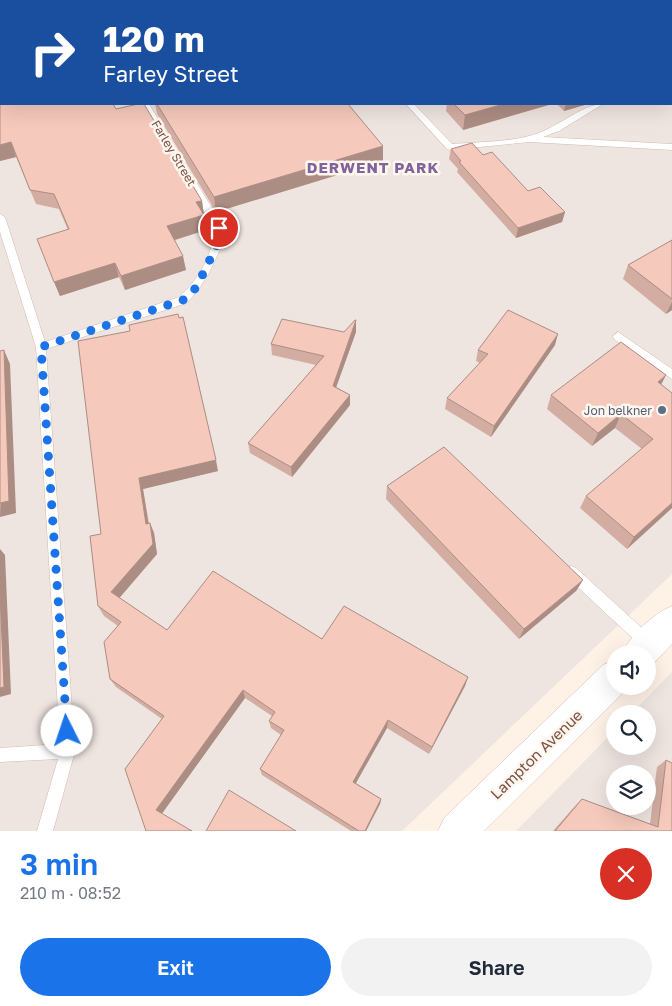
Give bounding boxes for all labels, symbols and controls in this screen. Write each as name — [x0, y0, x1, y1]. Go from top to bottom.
text: 120 m — [103, 18, 205, 60]
icon: right — [20, 20, 85, 85]
text: Farley Street — [103, 60, 239, 87]
street label: Farley Street — [149, 117, 200, 189]
district label: DERWENT PARK — [307, 158, 439, 176]
pin — [198, 207, 240, 249]
icon: arrive — [205, 214, 233, 242]
place label: Jon belkner — [584, 403, 652, 418]
marker: Jon belkner — [656, 404, 668, 416]
map controls — [606, 645, 656, 815]
button: sound — [606, 645, 656, 695]
position arrow — [40, 704, 92, 756]
street label: Lampton Avenue — [486, 705, 586, 802]
button: search — [606, 705, 656, 755]
button: layers — [606, 765, 656, 815]
text: 3 min — [20, 846, 98, 882]
button: close — [600, 848, 652, 900]
text: 210 m · 08:52 — [20, 883, 121, 903]
button: Exit — [20, 938, 331, 996]
button: Share — [341, 938, 652, 996]

